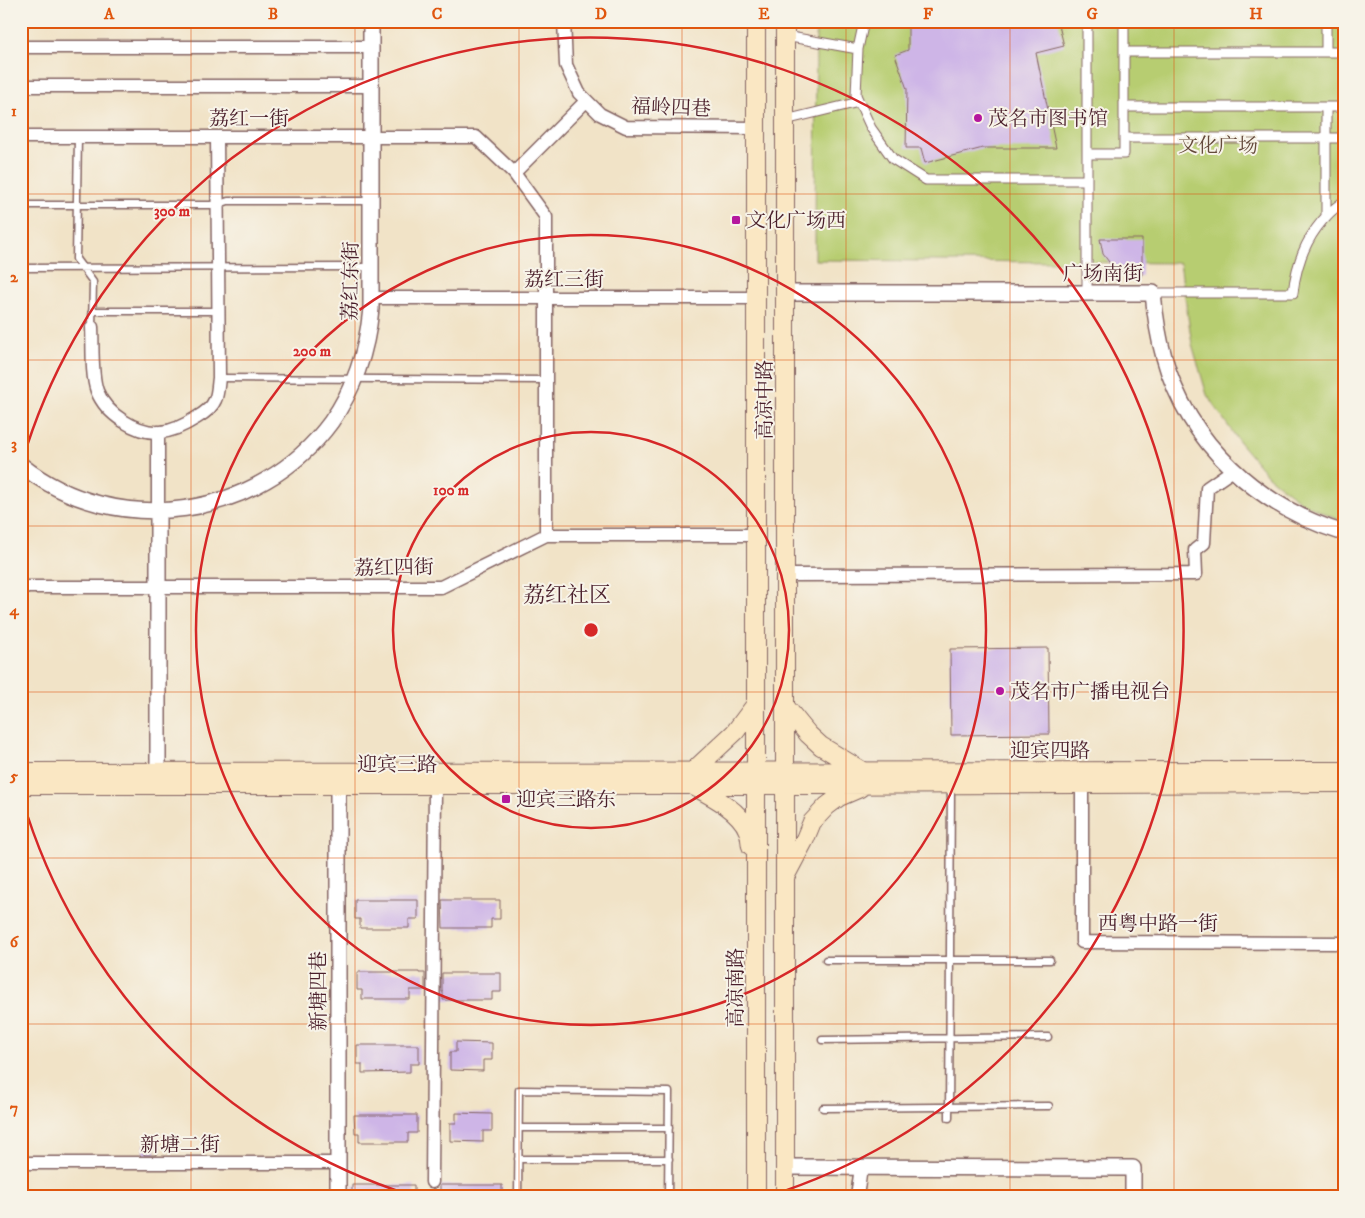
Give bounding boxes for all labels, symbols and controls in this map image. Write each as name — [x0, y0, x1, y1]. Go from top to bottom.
text: A — [103, 4, 115, 24]
text: B — [268, 4, 278, 24]
text: C — [432, 4, 442, 24]
text: D — [595, 4, 607, 24]
text: E — [758, 4, 770, 24]
text: F — [923, 4, 933, 24]
text: G — [1086, 4, 1098, 24]
text: H — [1249, 4, 1263, 24]
street label: 福岭四巷 — [631, 95, 711, 122]
text: 1 — [11, 101, 17, 121]
street label: 荔红一街 — [209, 107, 289, 132]
place label: 茂名市图书馆 — [988, 107, 1108, 132]
marker: 茂名市图书馆 — [972, 112, 984, 124]
park label: 文化广场 — [1178, 134, 1258, 159]
text: 300 m — [154, 202, 191, 221]
place label: 文化广场西 — [746, 209, 846, 234]
marker: 文化广场西 — [730, 214, 742, 226]
street label: 荔红东街 — [338, 241, 365, 321]
street label: 广场南街 — [1063, 262, 1143, 287]
text: 2 — [10, 267, 19, 287]
street label: 荔红三街 — [524, 268, 604, 293]
text: 200 m — [293, 342, 332, 361]
street label: 高凉中路 — [753, 360, 778, 440]
text: 3 — [11, 434, 17, 454]
text: 100 m — [433, 481, 470, 500]
street label: 荔红四街 — [354, 555, 434, 582]
district label: 荔红社区 — [523, 582, 611, 609]
text: 4 — [8, 600, 19, 620]
centre of rings — [582, 621, 600, 639]
place label: 茂名市广播电视台 — [1010, 680, 1170, 705]
marker: 茂名市广播电视台 — [994, 685, 1006, 697]
street label: 迎宾四路 — [1010, 739, 1090, 764]
street label: 迎宾三路 — [357, 753, 437, 778]
text: 5 — [9, 766, 18, 786]
place label: 迎宾三路东 — [516, 788, 616, 813]
marker: 迎宾三路东 — [500, 793, 512, 805]
street label: 西粤中路一街 — [1098, 912, 1218, 937]
text: 6 — [10, 932, 20, 952]
street label: 高凉南路 — [724, 948, 749, 1028]
street label: 新塘四巷 — [307, 951, 332, 1031]
text: 7 — [10, 1098, 18, 1118]
street label: 新塘二街 — [140, 1133, 220, 1158]

